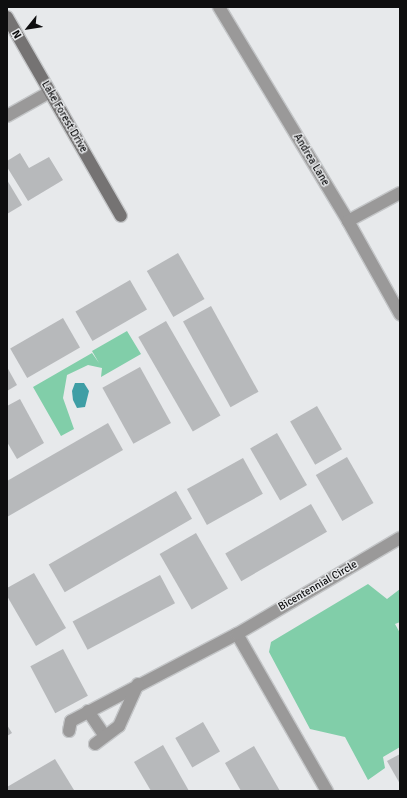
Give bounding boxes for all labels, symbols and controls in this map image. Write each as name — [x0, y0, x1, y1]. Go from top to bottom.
north arrow — [8, 8, 48, 48]
text: N — [10, 28, 25, 41]
street label: Lake Forest Drive — [38, 79, 90, 155]
street label: Andrea Lane — [290, 131, 332, 189]
street label: Bicentennial Circle — [276, 558, 360, 614]

